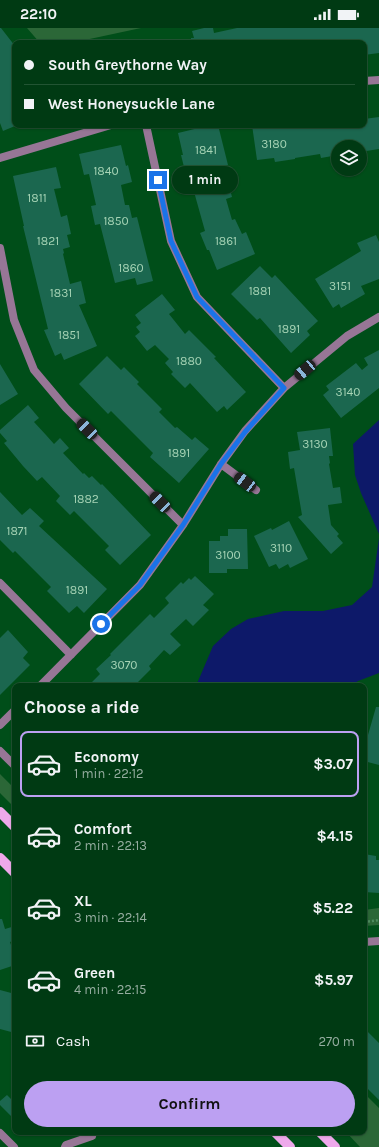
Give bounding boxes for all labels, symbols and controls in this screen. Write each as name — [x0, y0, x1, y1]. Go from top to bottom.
text: 22:10 — [20, 5, 57, 23]
text: South Greythorne Way — [48, 56, 207, 74]
text: West Honeysuckle Lane — [48, 95, 215, 113]
house number: 3180 — [261, 137, 287, 151]
map controls — [331, 140, 367, 176]
button: layers — [331, 140, 367, 176]
house number: 1841 — [195, 143, 217, 157]
house number: 1840 — [93, 164, 119, 178]
callout: 1 min — [172, 166, 238, 194]
route end — [149, 171, 167, 189]
text: 1 min — [189, 172, 221, 187]
house number: 1811 — [27, 191, 47, 205]
house number: 1850 — [103, 214, 129, 228]
house number: 1821 — [37, 234, 59, 248]
house number: 1861 — [215, 234, 237, 248]
house number: 1860 — [118, 261, 144, 275]
house number: 3151 — [329, 279, 351, 293]
house number: 1881 — [249, 284, 271, 298]
house number: 1831 — [50, 286, 72, 300]
house number: 1891 — [278, 322, 300, 336]
house number: 1851 — [58, 328, 80, 342]
house number: 1880 — [176, 354, 202, 368]
car — [292, 358, 318, 382]
house number: 3140 — [336, 385, 360, 399]
car — [74, 416, 100, 442]
house number: 3130 — [302, 437, 328, 451]
house number: 1891 — [168, 446, 190, 460]
car — [232, 470, 258, 494]
car — [147, 489, 173, 515]
house number: 1882 — [73, 492, 99, 506]
house number: 1871 — [7, 524, 27, 538]
house number: 3110 — [270, 541, 292, 555]
house number: 3100 — [215, 548, 241, 562]
house number: 1891 — [66, 583, 88, 597]
route start — [92, 615, 110, 633]
house number: 3070 — [111, 658, 137, 672]
text: Choose a ride — [24, 696, 139, 718]
icon: car — [26, 746, 62, 782]
text: Economy — [74, 748, 139, 766]
text: $3.07 — [313, 755, 353, 773]
text: 1 min · 22:12 — [74, 766, 144, 781]
icon: car — [26, 818, 62, 854]
text: Comfort — [74, 820, 132, 838]
text: $4.15 — [316, 827, 353, 845]
text: 2 min · 22:13 — [74, 838, 147, 853]
icon: car — [26, 890, 62, 926]
text: XL — [74, 892, 92, 910]
text: $5.22 — [313, 899, 353, 917]
text: 3 min · 22:14 — [74, 910, 147, 925]
icon: car — [26, 962, 62, 998]
text: Green — [74, 964, 115, 982]
text: $5.97 — [314, 971, 353, 989]
text: 4 min · 22:15 — [74, 982, 146, 997]
icon: cash — [24, 1030, 46, 1052]
text: Cash — [56, 1032, 90, 1050]
text: 270 m — [318, 1034, 355, 1049]
button: Confirm — [24, 1081, 355, 1127]

